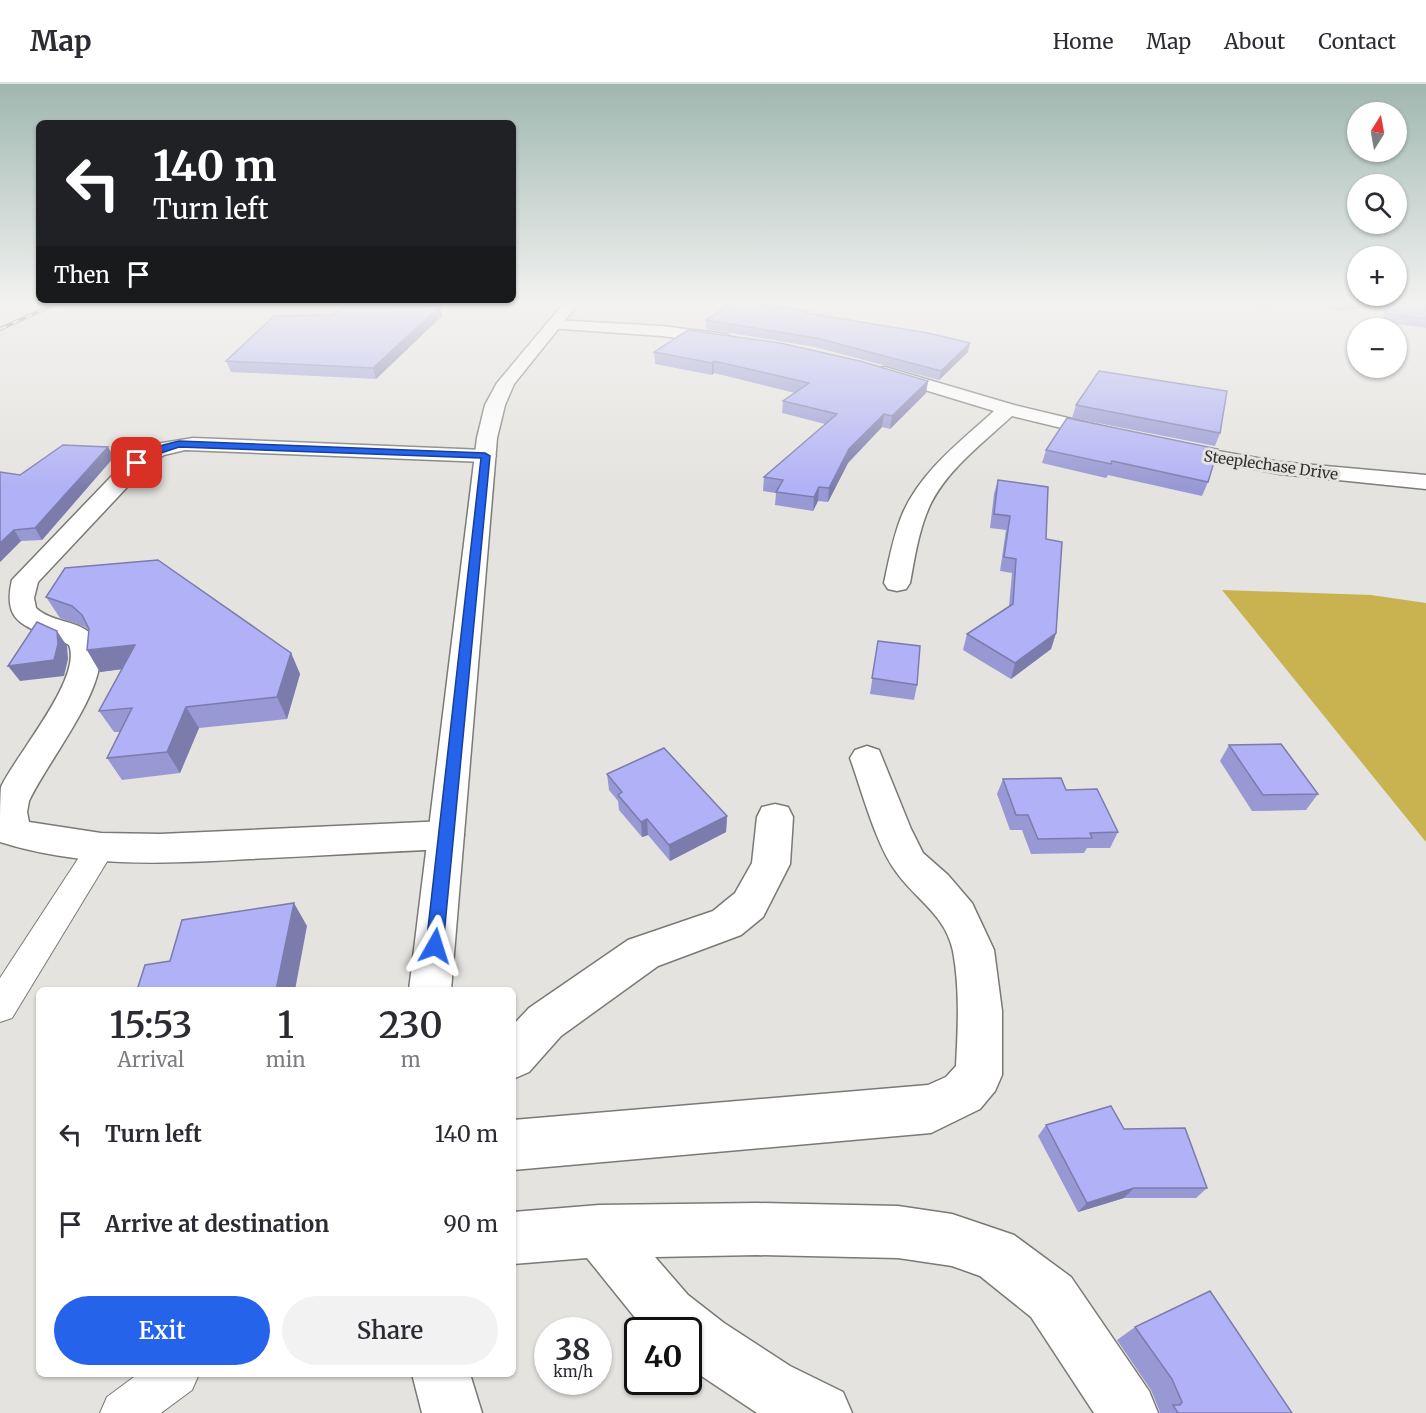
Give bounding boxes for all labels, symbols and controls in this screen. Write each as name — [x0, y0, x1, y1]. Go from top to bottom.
text: Map — [30, 23, 92, 59]
text: Home — [1053, 28, 1113, 55]
text: Map — [1146, 28, 1191, 55]
text: About — [1224, 28, 1285, 55]
text: Contact — [1318, 28, 1396, 55]
north arrow — [1347, 102, 1407, 162]
map controls — [1347, 102, 1407, 378]
text: 140 m — [153, 140, 276, 192]
icon: left — [54, 144, 132, 222]
button: search — [1347, 174, 1407, 234]
text: Turn left — [153, 192, 268, 226]
button: + — [1347, 246, 1407, 306]
icon: arrive — [122, 258, 155, 291]
text: Then — [54, 261, 110, 289]
button: − — [1347, 318, 1407, 378]
pin — [111, 437, 162, 488]
icon: arrive — [120, 446, 153, 479]
street label: Steeplechase Drive — [1203, 446, 1339, 484]
position arrow — [403, 914, 467, 978]
text: 15:53 — [109, 1003, 192, 1048]
text: 1 — [277, 1003, 294, 1048]
text: 230 — [379, 1003, 443, 1048]
text: Arrival — [118, 1047, 184, 1072]
text: min — [266, 1047, 305, 1072]
text: m — [401, 1047, 421, 1072]
icon: left — [54, 1118, 87, 1151]
text: Turn left — [105, 1120, 202, 1148]
text: 140 m — [435, 1120, 498, 1148]
icon: arrive — [54, 1208, 87, 1241]
text: Arrive at destination — [105, 1210, 329, 1238]
text: 90 m — [443, 1210, 498, 1238]
button: Exit — [54, 1296, 270, 1365]
button: Share — [282, 1296, 498, 1365]
speed limit sign: 40 — [624, 1317, 702, 1395]
text: 38 — [555, 1330, 591, 1368]
text: km/h — [553, 1362, 593, 1381]

